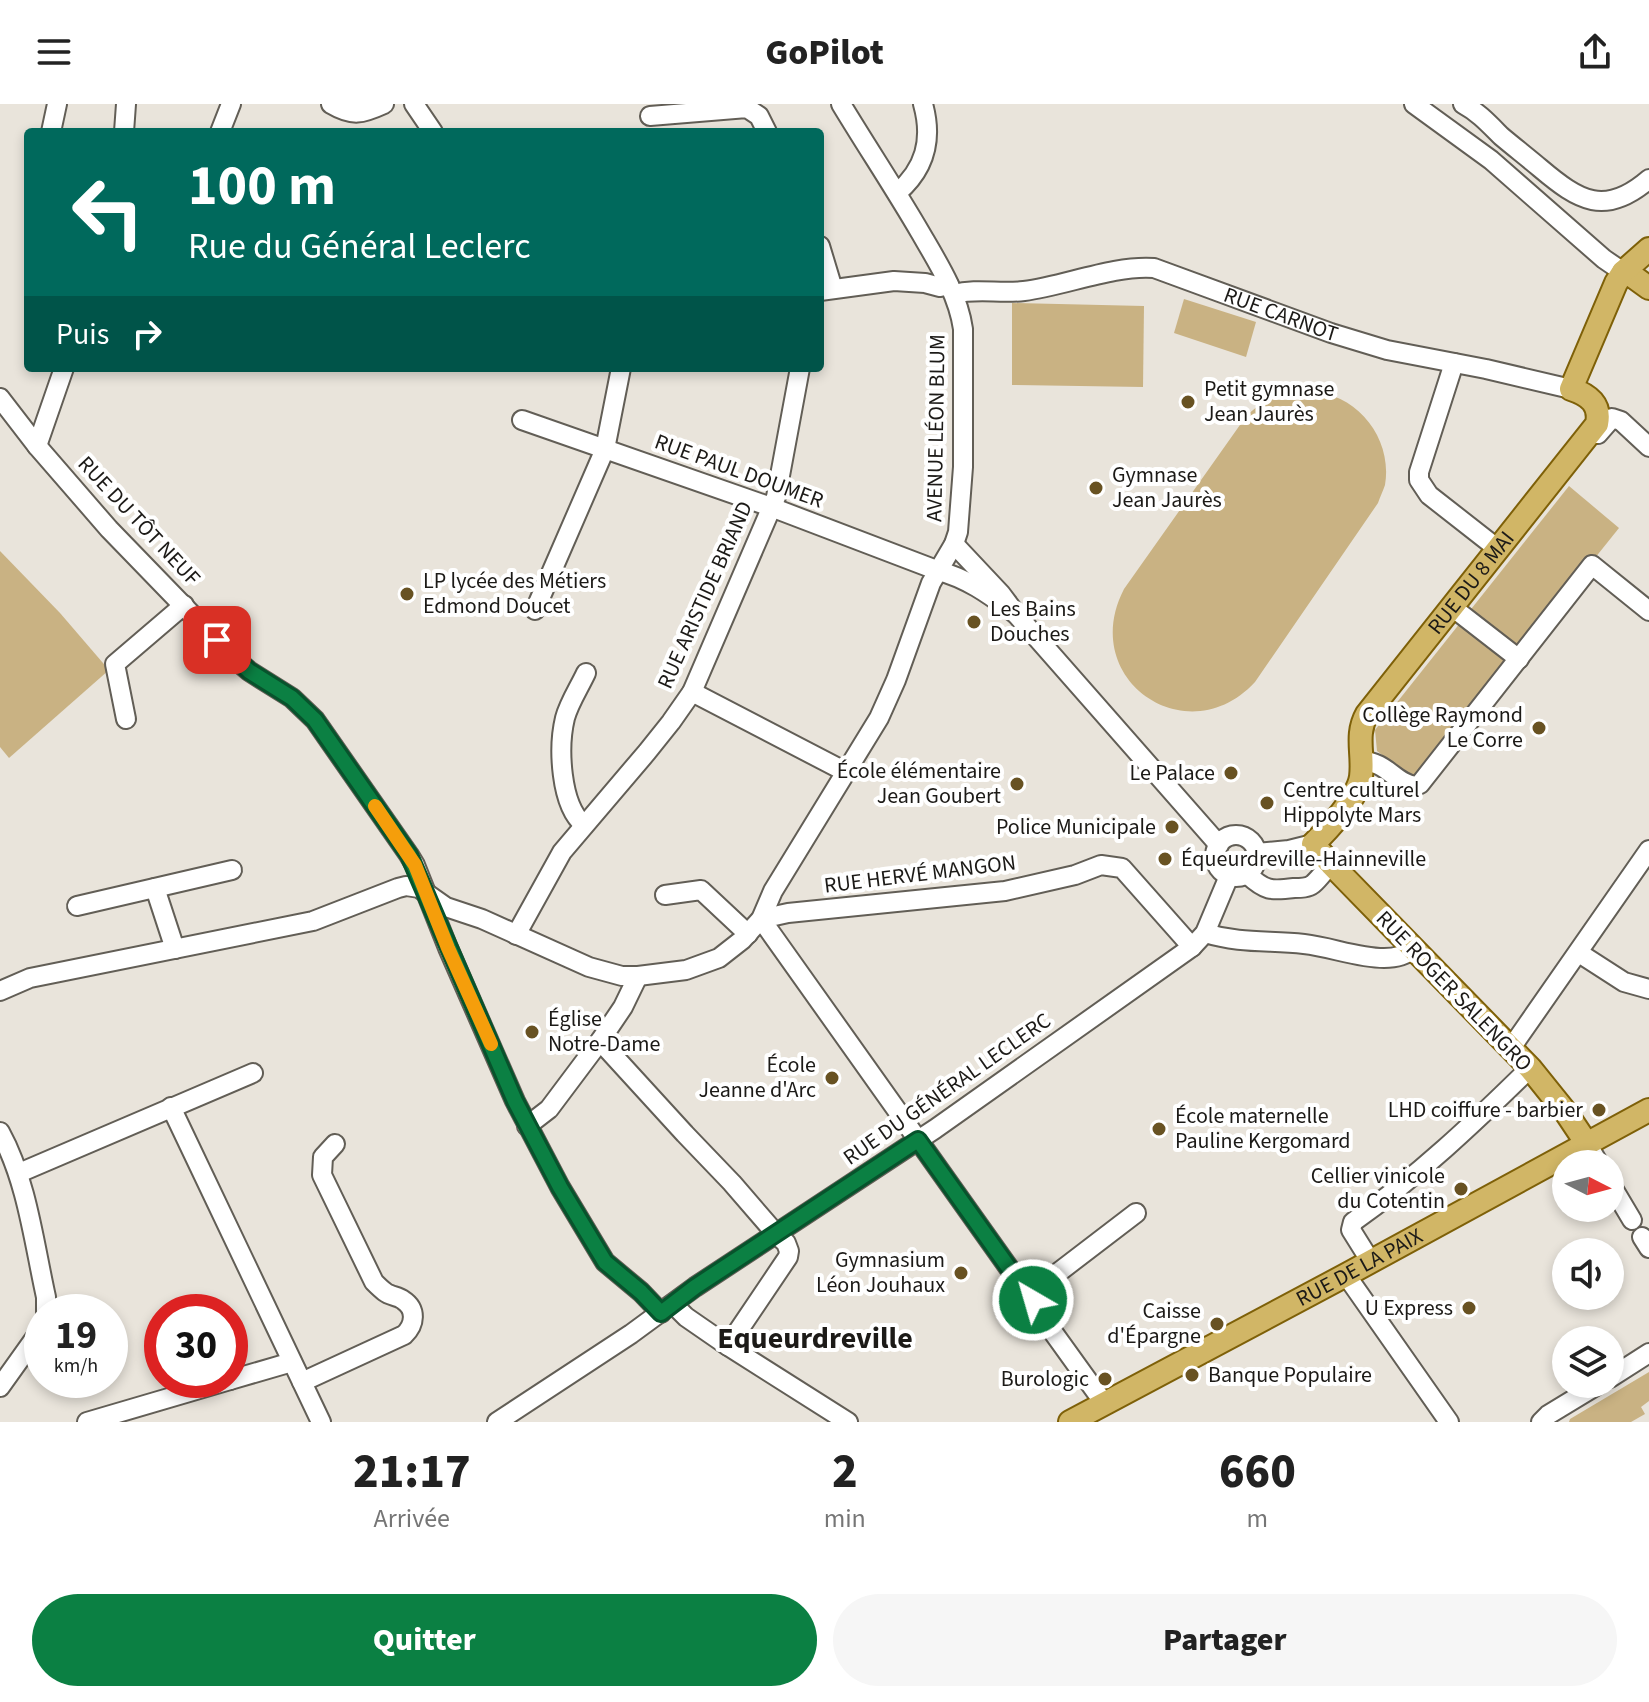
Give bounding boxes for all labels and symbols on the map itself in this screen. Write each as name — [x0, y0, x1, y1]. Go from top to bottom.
street label: RUE CARNOT — [1219, 279, 1342, 350]
street label: AVENUE LÉON BLUM — [918, 334, 954, 522]
place label: Petit gymnase Jean Jaurès — [1204, 373, 1335, 430]
marker: Petit gymnase Jean Jaurès — [1179, 393, 1197, 411]
street label: RUE PAUL DOUMER — [650, 426, 828, 516]
street label: RUE DU TÔT NEUF — [70, 449, 208, 593]
place label: Gymnase Jean Jaurès — [1112, 459, 1222, 516]
marker: Gymnase Jean Jaurès — [1087, 479, 1105, 497]
street label: RUE ARISTIDE BRIAND — [649, 496, 761, 694]
street label: RUE DU 8 MAI — [1420, 524, 1522, 641]
place label: LP lycée des Métiers Edmond Doucet — [423, 565, 606, 622]
marker: LP lycée des Métiers Edmond Doucet — [398, 585, 416, 603]
place label: Les Bains Douches — [990, 593, 1076, 650]
pin — [183, 606, 251, 674]
marker: Les Bains Douches — [965, 613, 983, 631]
place label: Collège Raymond Le Corre — [1362, 699, 1523, 756]
marker: Collège Raymond Le Corre — [1530, 719, 1548, 737]
place label: École élémentaire Jean Goubert — [837, 755, 1002, 812]
place label: Le Palace — [1129, 757, 1215, 789]
marker: Le Palace — [1222, 764, 1240, 782]
place label: Centre culturel Hippolyte Mars — [1283, 774, 1421, 831]
marker: École élémentaire Jean Goubert — [1008, 775, 1026, 793]
marker: Centre culturel Hippolyte Mars — [1258, 794, 1276, 812]
place label: Police Municipale — [996, 811, 1156, 843]
marker: Police Municipale — [1163, 818, 1181, 836]
place label: Équeurdreville-Hainneville — [1181, 843, 1426, 875]
street label: RUE HERVÉ MANGON — [822, 846, 1018, 902]
marker: Équeurdreville-Hainneville — [1156, 850, 1174, 868]
street label: RUE ROGER SALENGRO — [1369, 903, 1539, 1079]
place label: Église Notre-Dame — [548, 1003, 660, 1060]
street label: RUE DU GÉNÉRAL LECLERC — [836, 1005, 1058, 1173]
marker: Église Notre-Dame — [523, 1023, 541, 1041]
place label: École Jeanne d'Arc — [699, 1049, 816, 1106]
marker: École Jeanne d'Arc — [823, 1069, 841, 1087]
place label: LHD coiffure - barbier — [1388, 1094, 1583, 1126]
place label: École maternelle Pauline Kergomard — [1175, 1100, 1351, 1157]
marker: LHD coiffure - barbier — [1590, 1101, 1608, 1119]
marker: École maternelle Pauline Kergomard — [1150, 1120, 1168, 1138]
north arrow — [1552, 1150, 1624, 1222]
place label: Cellier vinicole du Cotentin — [1311, 1160, 1445, 1217]
marker: Cellier vinicole du Cotentin — [1452, 1180, 1470, 1198]
street label: RUE DE LA PAIX — [1290, 1220, 1429, 1315]
place label: Gymnasium Léon Jouhaux — [816, 1244, 945, 1301]
position arrow — [991, 1258, 1075, 1342]
marker: Gymnasium Léon Jouhaux — [952, 1264, 970, 1282]
place label: U Express — [1365, 1292, 1453, 1324]
speed limit sign: 30 — [144, 1294, 248, 1398]
place label: Caisse d'Épargne — [1107, 1295, 1201, 1352]
marker: U Express — [1460, 1299, 1478, 1317]
marker: Caisse d'Épargne — [1208, 1315, 1226, 1333]
district label: Equeurdreville — [717, 1317, 913, 1360]
place label: Banque Populaire — [1208, 1359, 1372, 1391]
place label: Burologic — [1001, 1363, 1089, 1395]
marker: Banque Populaire — [1183, 1366, 1201, 1384]
marker: Burologic — [1096, 1370, 1114, 1388]

